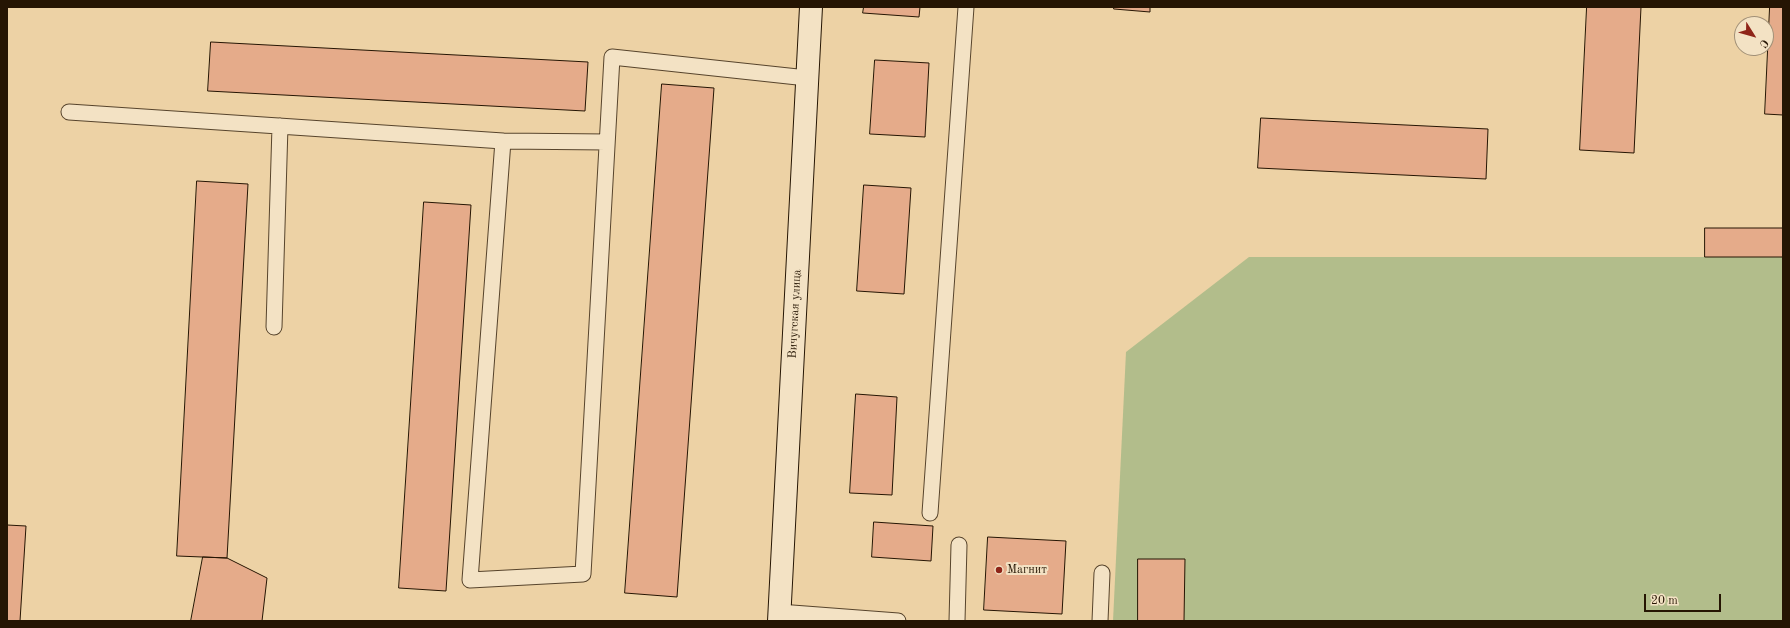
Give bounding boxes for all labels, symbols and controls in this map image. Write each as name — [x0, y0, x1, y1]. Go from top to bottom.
north arrow — [1734, 16, 1774, 56]
text: С — [1757, 37, 1770, 49]
street label: Вичугская улица — [785, 269, 805, 359]
place label: Магнит — [1007, 563, 1047, 577]
marker: Магнит — [994, 565, 1004, 575]
scale bar — [1646, 586, 1723, 612]
text: 20 m — [1651, 595, 1678, 607]

